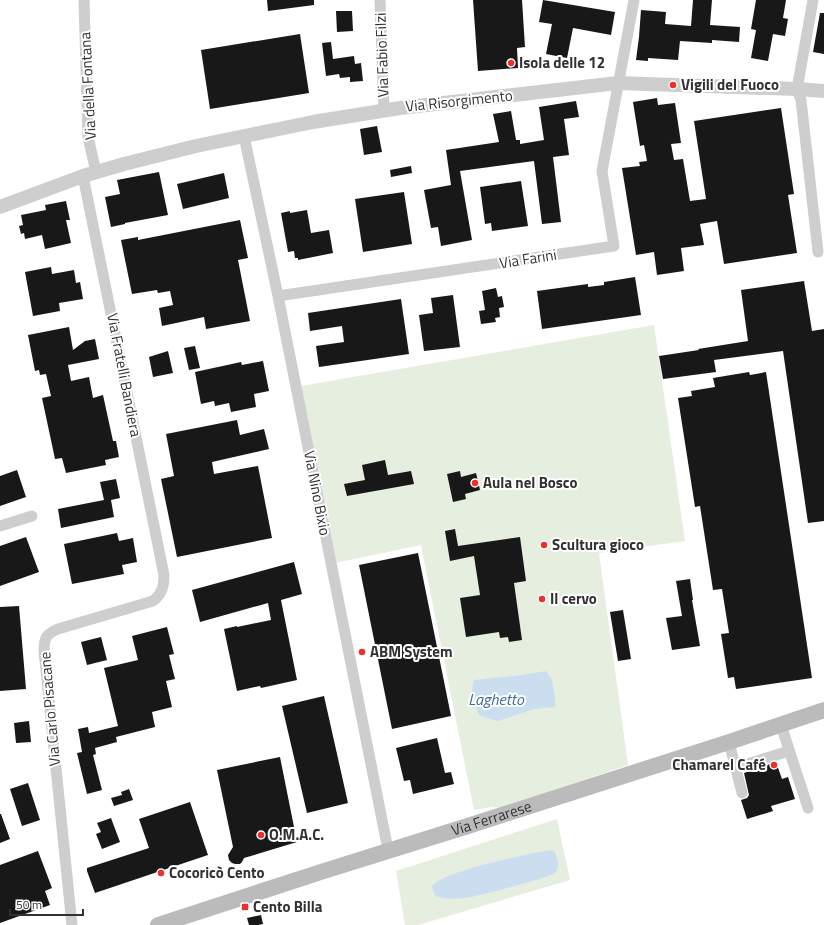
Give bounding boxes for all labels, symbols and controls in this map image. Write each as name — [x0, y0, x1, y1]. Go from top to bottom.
street label: Via Fabio Filzi — [369, 12, 394, 98]
street label: Via della Fontana — [73, 31, 102, 141]
place label: Isola delle 12 — [519, 51, 605, 74]
marker: Isola delle 12 — [506, 58, 516, 68]
place label: Vigili del Fuoco — [681, 73, 779, 96]
marker: Vigili del Fuoco — [668, 80, 678, 90]
street label: Via Risorgimento — [404, 83, 514, 118]
street label: Via Farini — [498, 243, 558, 274]
street label: Via Fratelli Bandiera — [101, 311, 148, 439]
street label: Via Nino Bixio — [298, 448, 337, 537]
place label: Aula nel Bosco — [483, 471, 577, 494]
marker: Aula nel Bosco — [470, 478, 480, 488]
place label: Scultura gioco — [552, 533, 644, 556]
marker: Scultura gioco — [539, 540, 549, 550]
place label: Il cervo — [550, 587, 597, 610]
marker: Il cervo — [537, 594, 547, 604]
place label: ABM System — [370, 640, 453, 663]
marker: ABM System — [357, 647, 367, 657]
street label: Via Carlo Pisacane — [33, 651, 66, 767]
water label: Laghetto — [468, 687, 525, 711]
place label: Chamarel Café — [672, 753, 766, 776]
marker: Chamarel Café — [769, 760, 779, 770]
street label: Via Ferrarese — [448, 794, 534, 842]
place label: O.M.A.C. — [269, 823, 324, 846]
marker: O.M.A.C. — [256, 830, 266, 840]
place label: Cocoricò Cento — [169, 861, 264, 884]
marker: Cocoricò Cento — [156, 868, 166, 878]
scale bar — [10, 891, 83, 917]
text: 50 m — [16, 895, 42, 914]
place label: Cento Billa — [253, 895, 323, 918]
marker: Cento Billa — [240, 902, 250, 912]

